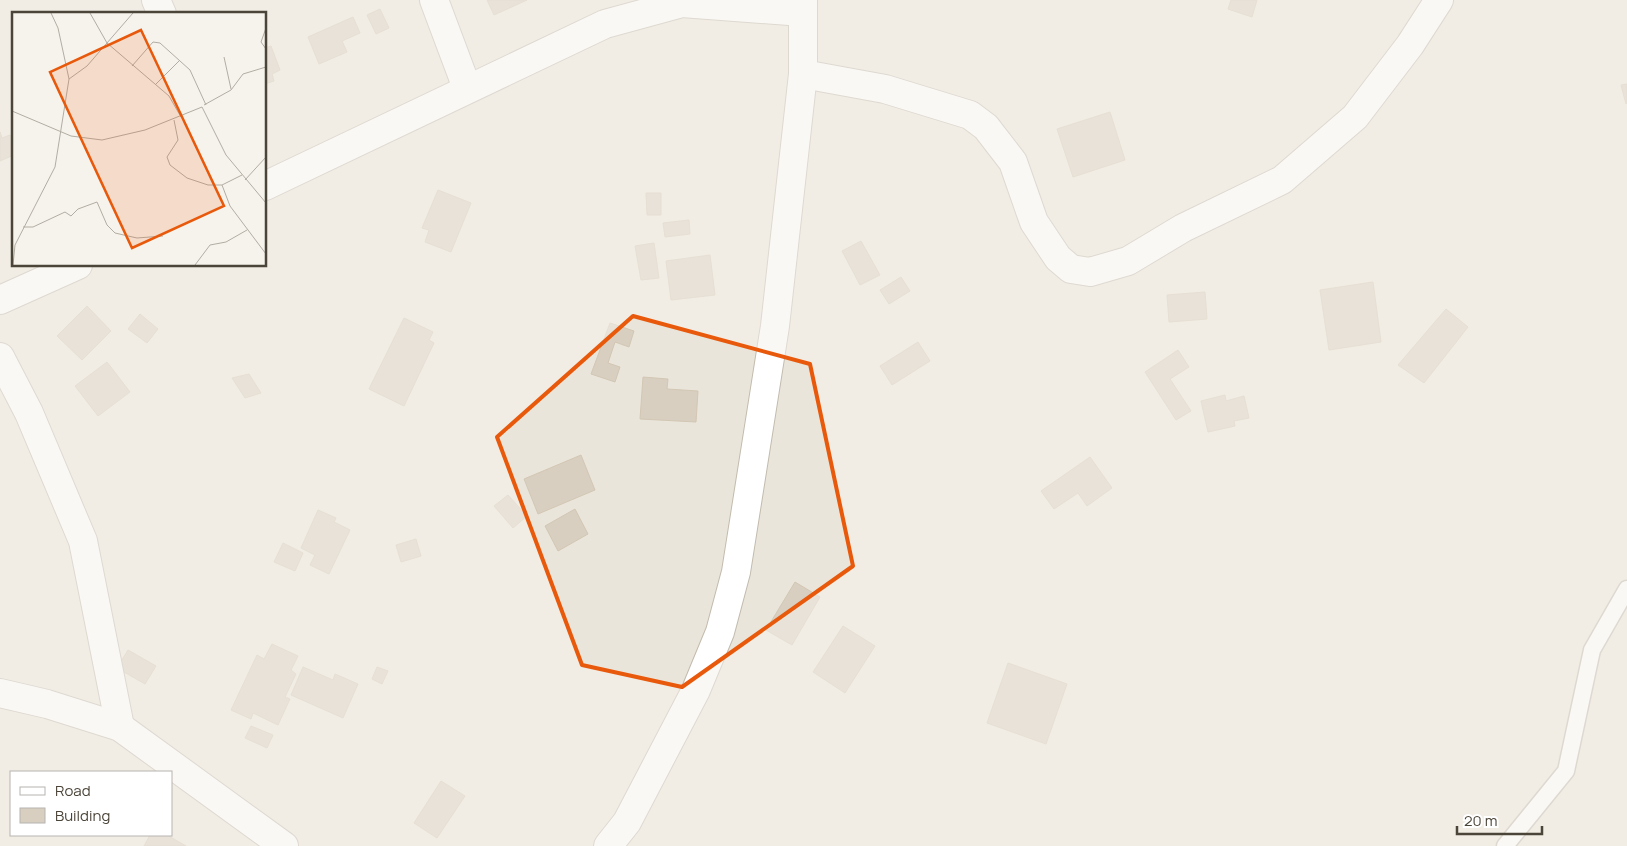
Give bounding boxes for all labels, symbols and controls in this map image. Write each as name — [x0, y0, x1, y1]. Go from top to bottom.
inset map — [12, 12, 266, 266]
legend — [10, 771, 172, 836]
text: Road — [55, 780, 91, 801]
scale bar — [1457, 804, 1542, 836]
text: Building — [55, 805, 110, 826]
text: 20 m — [1464, 810, 1497, 831]

